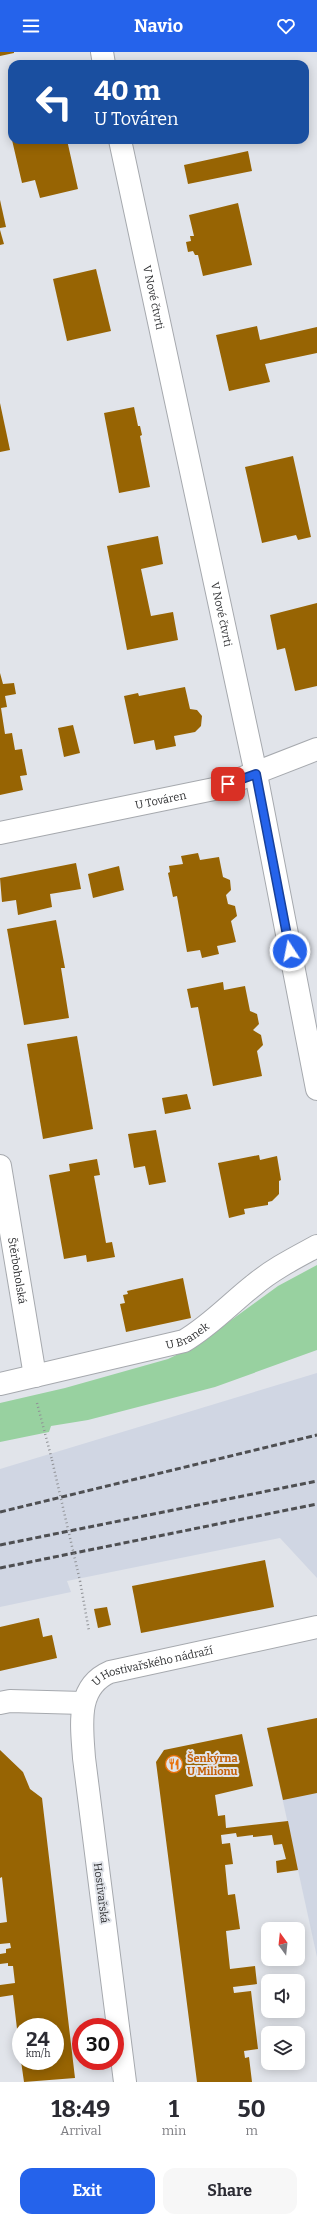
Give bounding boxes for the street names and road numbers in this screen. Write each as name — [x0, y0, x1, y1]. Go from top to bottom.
street label: V Nové čtvrti — [141, 264, 167, 332]
street label: V Nové čtvrti — [208, 581, 235, 648]
street label: U Továren — [134, 788, 187, 812]
street label: Štěrboholská — [5, 1236, 29, 1305]
street label: U Branek — [164, 1319, 212, 1352]
street label: U Hostivařského nádraží — [89, 1643, 215, 1688]
street label: Hostivařská — [91, 1862, 111, 1924]

